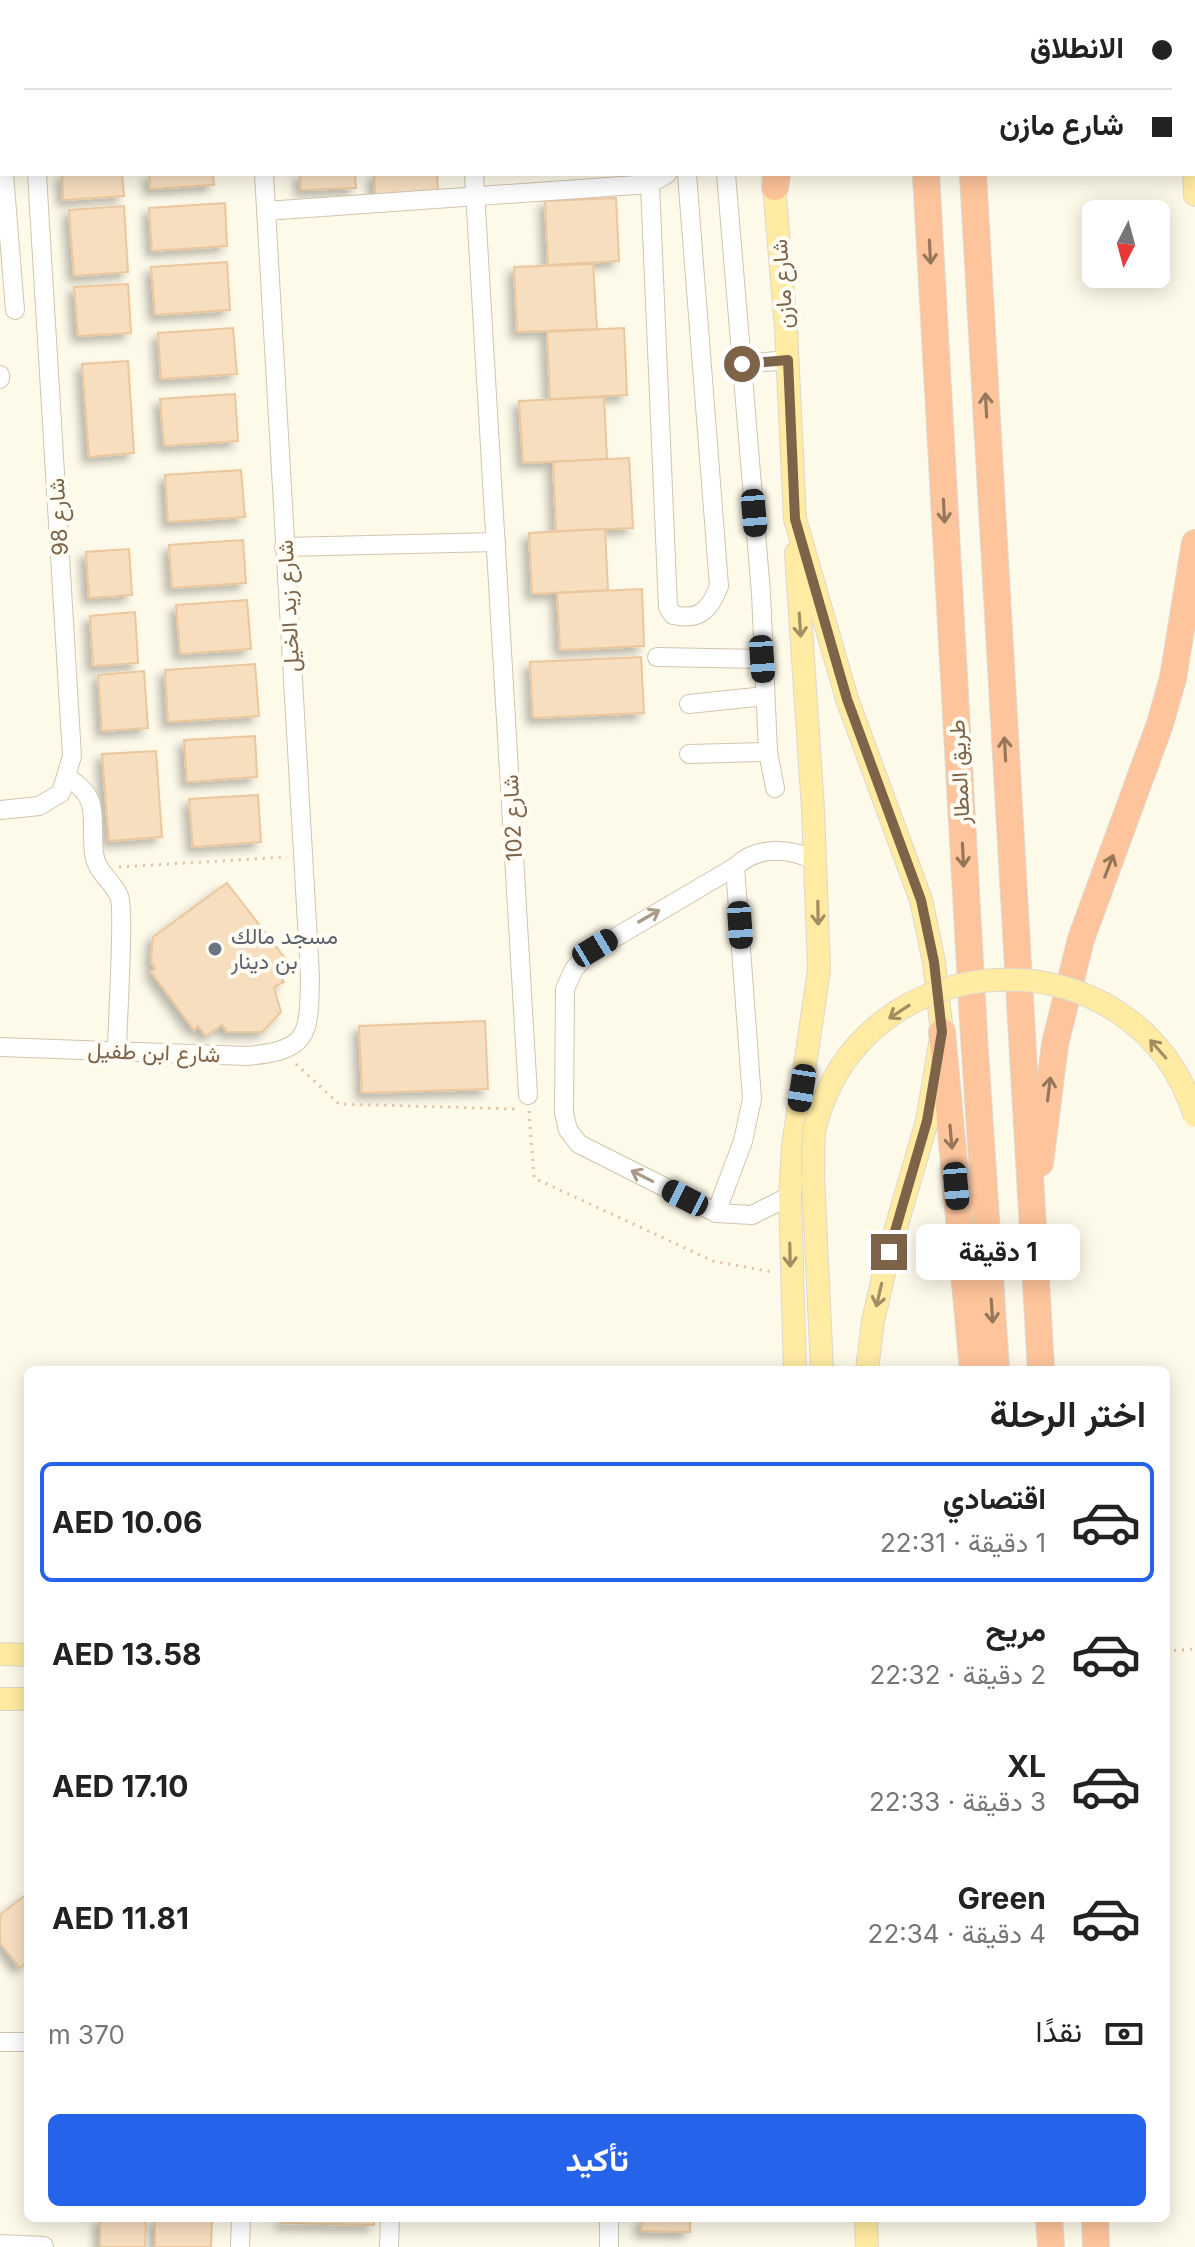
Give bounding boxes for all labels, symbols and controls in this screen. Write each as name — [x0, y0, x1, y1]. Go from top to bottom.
text: الانطلاق — [1030, 29, 1124, 65]
text: شارع مازن — [999, 106, 1124, 142]
north arrow — [1082, 200, 1170, 288]
map controls — [1082, 200, 1170, 288]
street label: شارع مازن — [766, 238, 800, 330]
one-way arrow — [923, 238, 938, 265]
route start — [724, 346, 760, 382]
one-way arrow — [978, 392, 993, 419]
street label: شارع 98 — [43, 477, 75, 556]
car — [740, 488, 768, 538]
one-way arrow — [937, 498, 952, 524]
street label: شارع زيد الخيل — [272, 539, 306, 673]
one-way arrow — [793, 611, 808, 638]
car — [748, 634, 776, 684]
street label: طريق المطار — [943, 719, 976, 826]
one-way arrow — [997, 736, 1012, 763]
street label: شارع 102 — [497, 774, 529, 862]
one-way arrow — [956, 841, 971, 868]
one-way arrow — [1103, 854, 1117, 879]
one-way arrow — [810, 899, 826, 926]
car — [726, 900, 754, 950]
one-way arrow — [637, 908, 660, 924]
place label: مسجد مالك بن دينار — [230, 923, 338, 975]
car — [568, 925, 622, 971]
marker: مسجد مالك بن دينار — [206, 940, 224, 958]
one-way arrow — [888, 1003, 910, 1020]
street label: شارع ابن طفيل — [87, 1037, 221, 1069]
one-way arrow — [1149, 1039, 1167, 1059]
car — [786, 1062, 818, 1114]
one-way arrow — [1042, 1076, 1057, 1103]
one-way arrow — [944, 1123, 959, 1150]
car — [942, 1161, 970, 1211]
one-way arrow — [630, 1167, 654, 1183]
car — [658, 1176, 712, 1220]
callout: 1 دقيقة — [917, 1224, 1081, 1280]
route end — [871, 1234, 907, 1270]
text: 1 دقيقة — [959, 1236, 1037, 1267]
one-way arrow — [783, 1241, 798, 1268]
one-way arrow — [871, 1282, 886, 1308]
one-way arrow — [985, 1297, 1000, 1324]
text: اختر الرحلة — [990, 1392, 1146, 1436]
text: اقتصادي — [943, 1480, 1046, 1516]
icon: car — [1070, 1486, 1142, 1558]
text: AED 10.06 — [52, 1504, 203, 1540]
text: 1 دقيقة · 22:31 — [880, 1527, 1046, 1558]
text: مريح — [986, 1612, 1046, 1648]
icon: car — [1070, 1618, 1142, 1690]
text: AED 13.58 — [52, 1636, 202, 1672]
text: 2 دقيقة · 22:32 — [869, 1659, 1046, 1690]
text: XL — [1007, 1748, 1046, 1784]
icon: car — [1070, 1750, 1142, 1822]
text: AED 17.10 — [52, 1768, 189, 1804]
text: 3 دقيقة · 22:33 — [869, 1786, 1046, 1817]
text: Green — [958, 1880, 1046, 1916]
icon: car — [1070, 1882, 1142, 1954]
text: AED 11.81 — [52, 1900, 189, 1936]
text: 4 دقيقة · 22:34 — [868, 1918, 1046, 1949]
icon: cash — [1102, 2012, 1146, 2056]
text: نقدًا — [1036, 2013, 1082, 2049]
text: 370 m — [48, 2019, 125, 2050]
button: تأكيد — [48, 2114, 1146, 2206]

